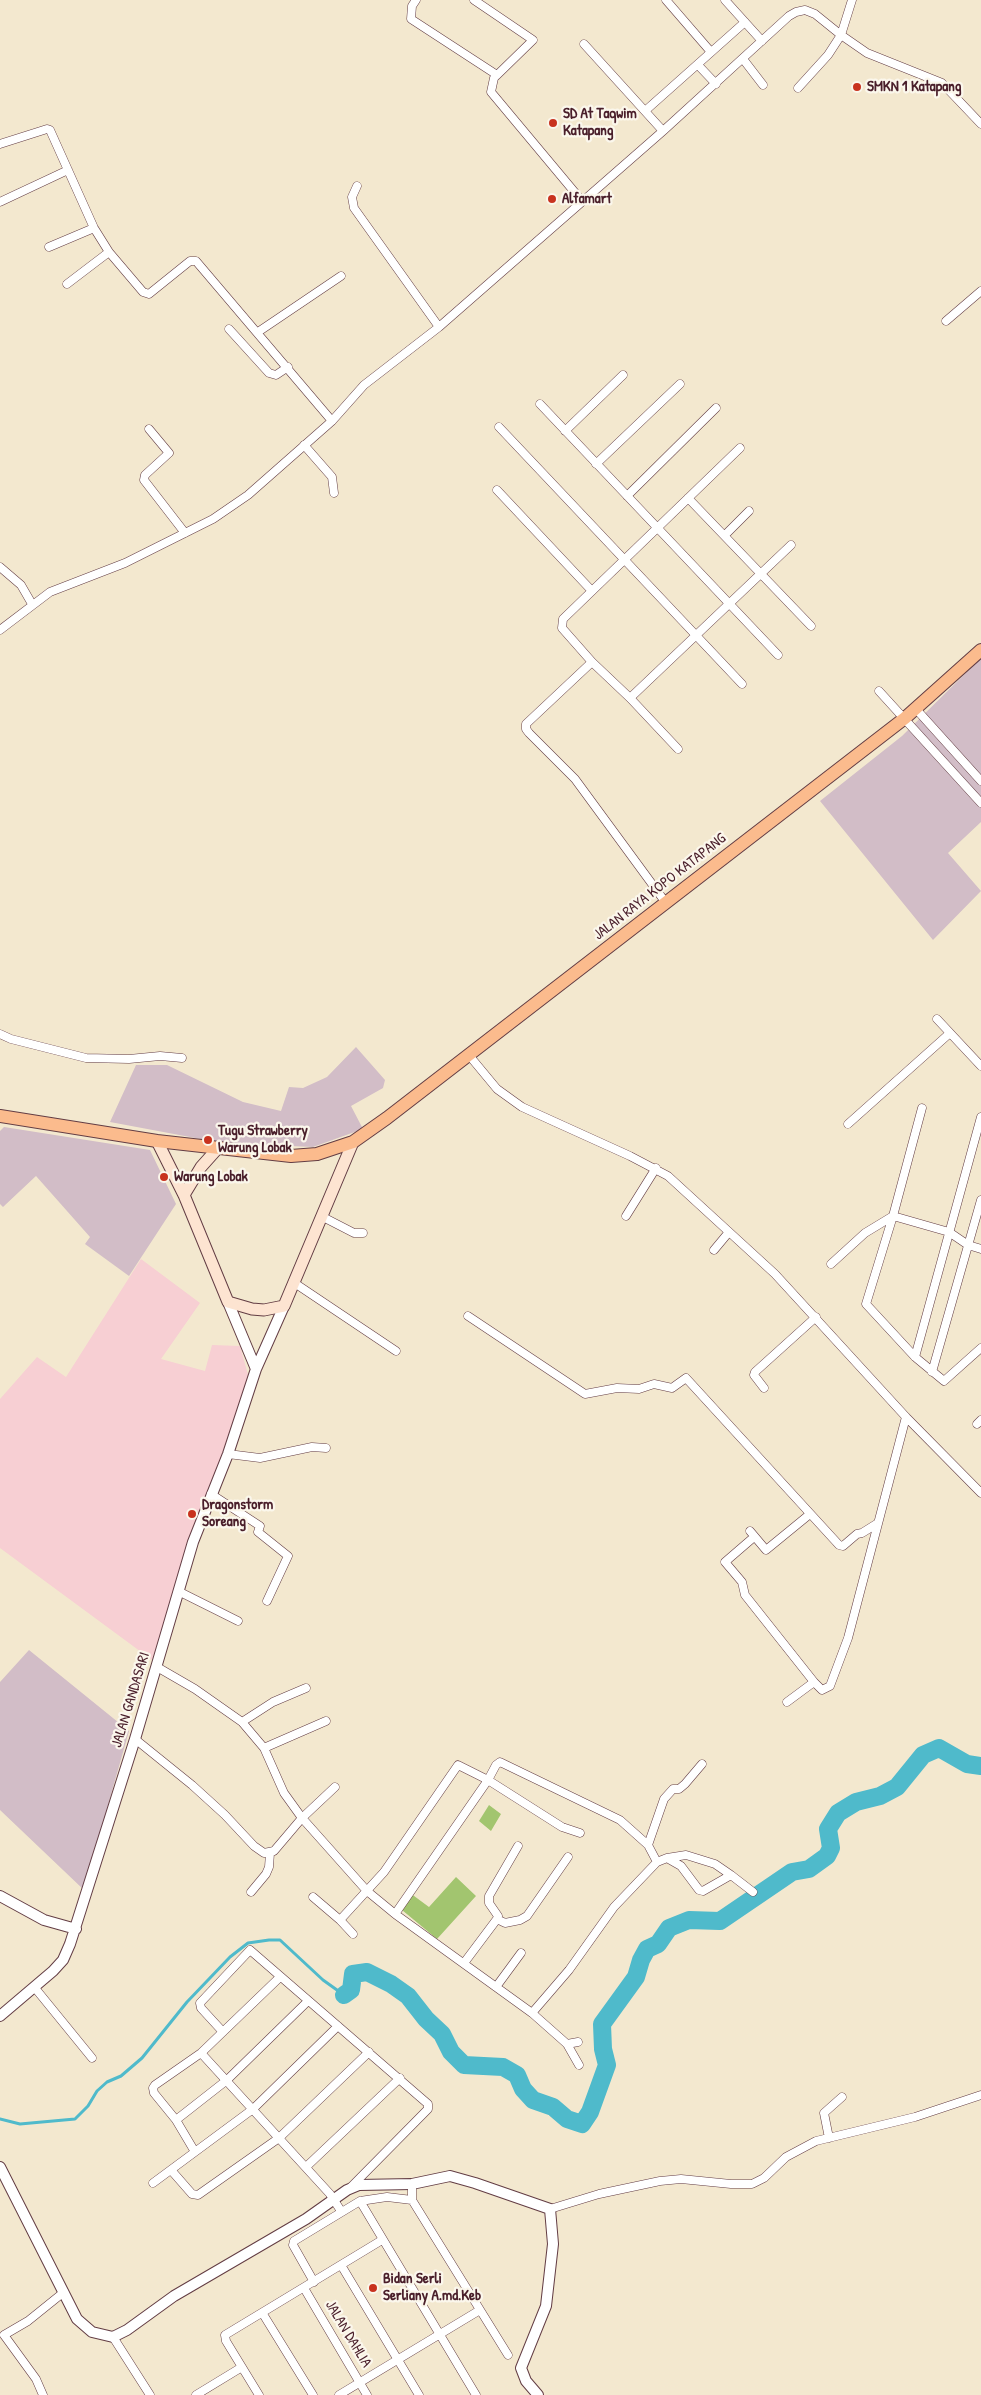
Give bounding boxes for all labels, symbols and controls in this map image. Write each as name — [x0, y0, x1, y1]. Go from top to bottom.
place label: SMKN 1 Katapang — [867, 78, 961, 96]
marker: SMKN 1 Katapang — [851, 81, 863, 93]
place label: SD At Taqwim Katapang — [563, 105, 637, 140]
marker: SD At Taqwim Katapang — [547, 117, 559, 129]
place label: Alfamart — [562, 190, 612, 208]
marker: Alfamart — [546, 193, 558, 205]
street label: JALAN RAYA KOPO KATAPANG — [590, 830, 730, 944]
place label: Tugu Strawberry Warung Lobak — [218, 1122, 308, 1157]
marker: Tugu Strawberry Warung Lobak — [202, 1134, 214, 1146]
place label: Warung Lobak — [174, 1168, 248, 1186]
marker: Warung Lobak — [158, 1171, 170, 1183]
place label: Dragonstorm Soreang — [202, 1496, 273, 1531]
marker: Dragonstorm Soreang — [186, 1508, 198, 1520]
street label: JALAN GANDASARI — [108, 1650, 154, 1750]
place label: Bidan Serli Serliany A.md.Keb — [383, 2270, 481, 2305]
marker: Bidan Serli Serliany A.md.Keb — [367, 2282, 379, 2294]
street label: JALAN DAHLIA — [321, 2297, 375, 2371]

